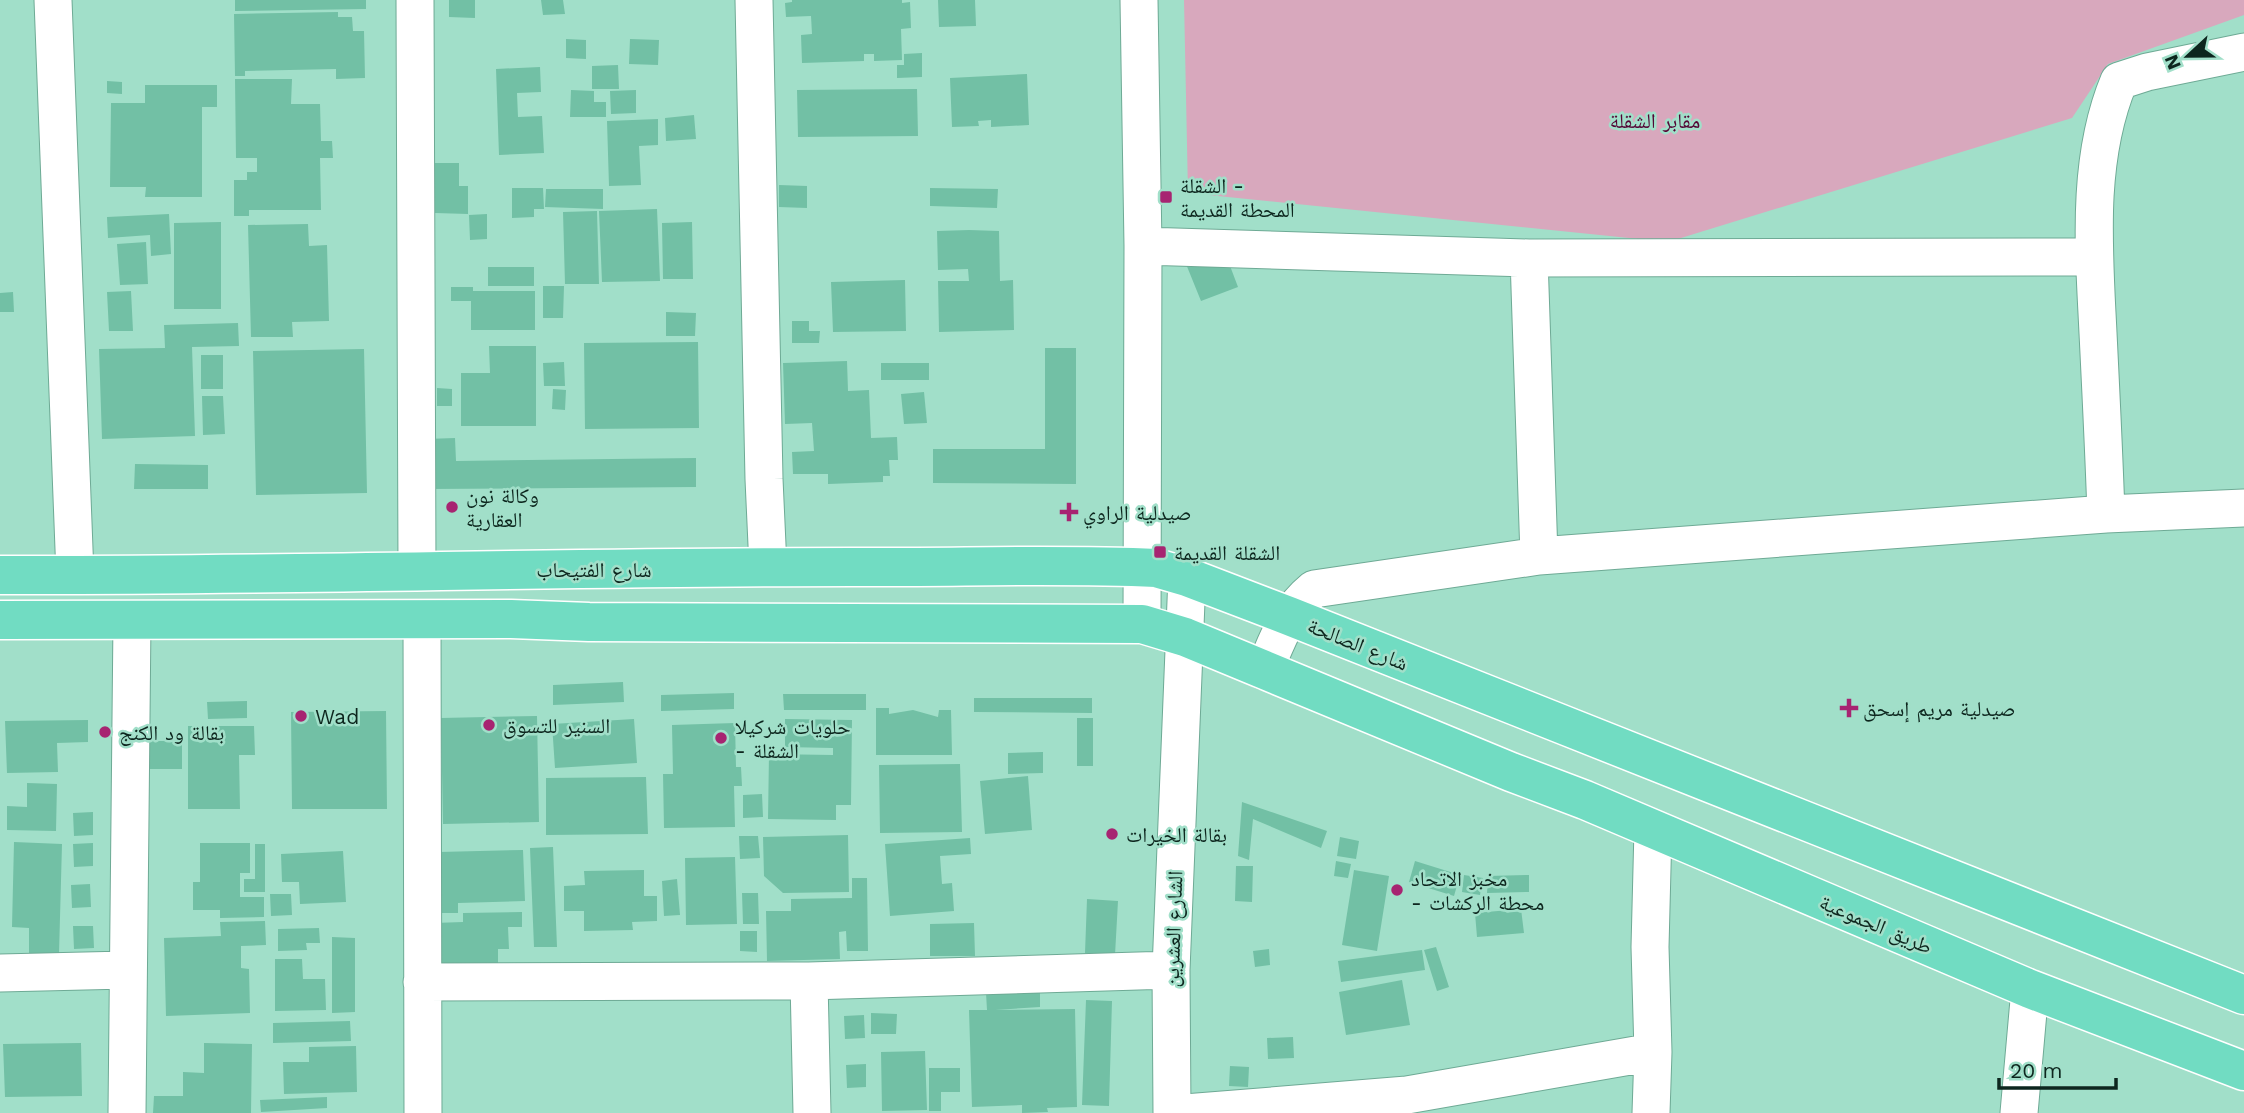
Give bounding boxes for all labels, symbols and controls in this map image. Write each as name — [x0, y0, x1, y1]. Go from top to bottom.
north arrow — [2153, 21, 2223, 91]
text: N — [2159, 51, 2186, 73]
park label: مقابر الشقلة — [1610, 108, 1700, 133]
place label: الشقلة - المحطة القديمة — [1180, 173, 1295, 222]
marker: الشقلة - المحطة القديمة — [1158, 189, 1174, 205]
place label: وكالة نون العقارية — [466, 483, 539, 532]
marker: وكالة نون العقارية — [444, 499, 460, 515]
place label: صيدلية الراوي — [1083, 500, 1191, 529]
marker: صيدلية الراوي — [1061, 504, 1077, 520]
place label: الشقلة القديمة — [1174, 540, 1280, 565]
marker: الشقلة القديمة — [1152, 544, 1168, 560]
street label: شارع الفتيحاب — [536, 557, 652, 583]
street label: شارع الصالحة — [1304, 613, 1412, 676]
place label: صيدلية مريم إسحق — [1863, 696, 2015, 723]
marker: صيدلية مريم إسحق — [1841, 700, 1857, 716]
place label: Wad — [315, 704, 359, 729]
marker: Wad — [293, 708, 309, 724]
place label: السنير للتسوق — [503, 713, 610, 739]
place label: حلويات شركيلا - الشقلة — [735, 714, 851, 763]
marker: السنير للتسوق — [481, 717, 497, 733]
place label: بقالة ود الكنج — [119, 720, 224, 746]
marker: بقالة ود الكنج — [97, 724, 113, 740]
marker: حلويات شركيلا - الشقلة — [713, 730, 729, 746]
place label: بقالة الخيرات — [1126, 822, 1227, 847]
marker: بقالة الخيرات — [1104, 826, 1120, 842]
place label: مخبز الاتحاد - محطة الركشات — [1411, 866, 1544, 915]
street label: الشارع العشرين — [1158, 870, 1189, 988]
marker: مخبز الاتحاد - محطة الركشات — [1389, 882, 1405, 898]
street label: طريق الجموعية — [1816, 889, 1936, 960]
scale bar — [1999, 1046, 2116, 1090]
text: 20 m — [2010, 1058, 2062, 1083]

